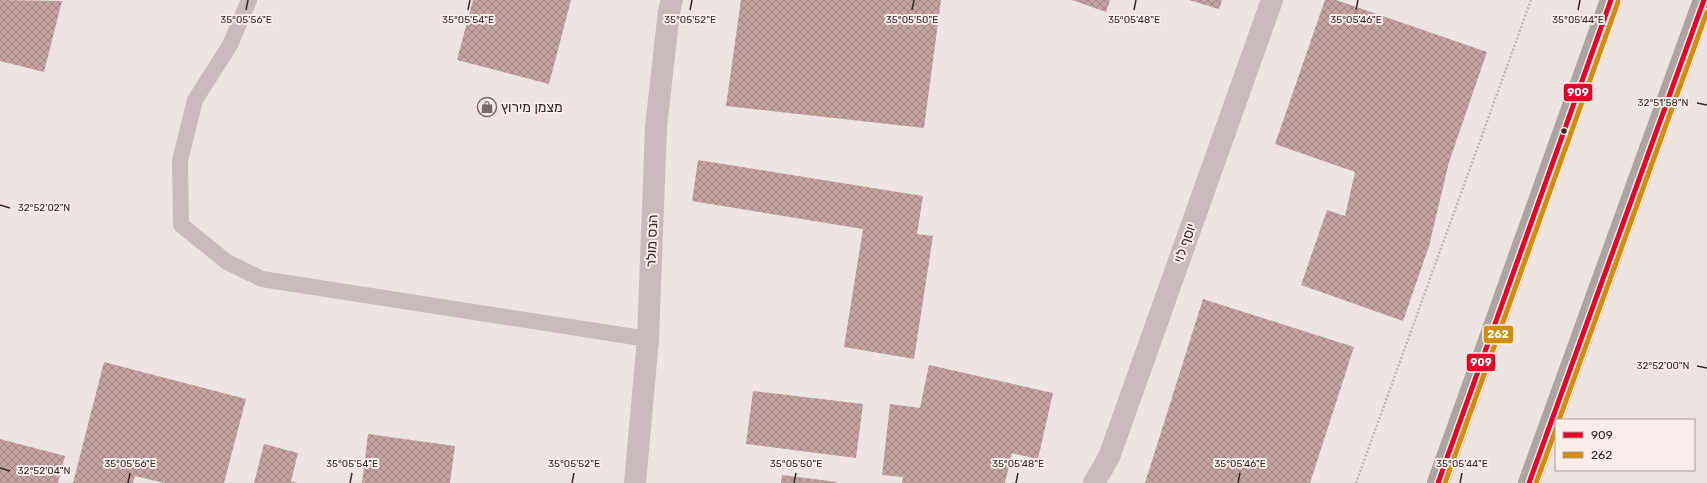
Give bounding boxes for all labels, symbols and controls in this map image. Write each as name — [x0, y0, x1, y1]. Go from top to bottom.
text: 35°05'56"E — [220, 14, 272, 26]
text: 35°05'54"E — [442, 14, 494, 26]
text: 35°05'52"E — [664, 14, 716, 26]
text: 35°05'50"E — [886, 14, 938, 26]
text: 35°05'48"E — [1108, 14, 1160, 26]
text: 35°05'46"E — [1330, 14, 1382, 26]
text: 35°05'44"E — [1552, 14, 1604, 26]
line badge: 909 — [1563, 83, 1593, 102]
text: 909 — [1567, 86, 1589, 99]
shop icon: מצמן מירוץ — [476, 96, 498, 118]
text: 32°51'58"N — [1638, 97, 1689, 109]
place label: מצמן מירוץ — [501, 99, 563, 116]
unlabelled marker — [1559, 126, 1569, 136]
text: 32°52'02"N — [18, 202, 70, 214]
street label: הנס מולר — [643, 214, 661, 268]
street label: יוסף לוי — [1170, 221, 1200, 265]
line badge: 262 — [1483, 325, 1514, 344]
text: 262 — [1487, 328, 1509, 341]
line badge: 909 — [1466, 353, 1496, 372]
text: 909 — [1470, 356, 1492, 369]
text: 32°52'00"N — [1636, 360, 1690, 372]
legend — [1555, 419, 1695, 471]
text: 909 — [1591, 428, 1613, 442]
text: 262 — [1591, 448, 1612, 462]
text: 35°05'56"E — [104, 458, 156, 470]
text: 35°05'54"E — [326, 458, 378, 470]
text: 35°05'52"E — [548, 458, 600, 470]
text: 35°05'50"E — [770, 458, 822, 470]
text: 35°05'48"E — [992, 458, 1044, 470]
text: 35°05'46"E — [1214, 458, 1266, 470]
text: 35°05'44"E — [1436, 458, 1488, 470]
text: 32°52'04"N — [18, 465, 70, 477]

